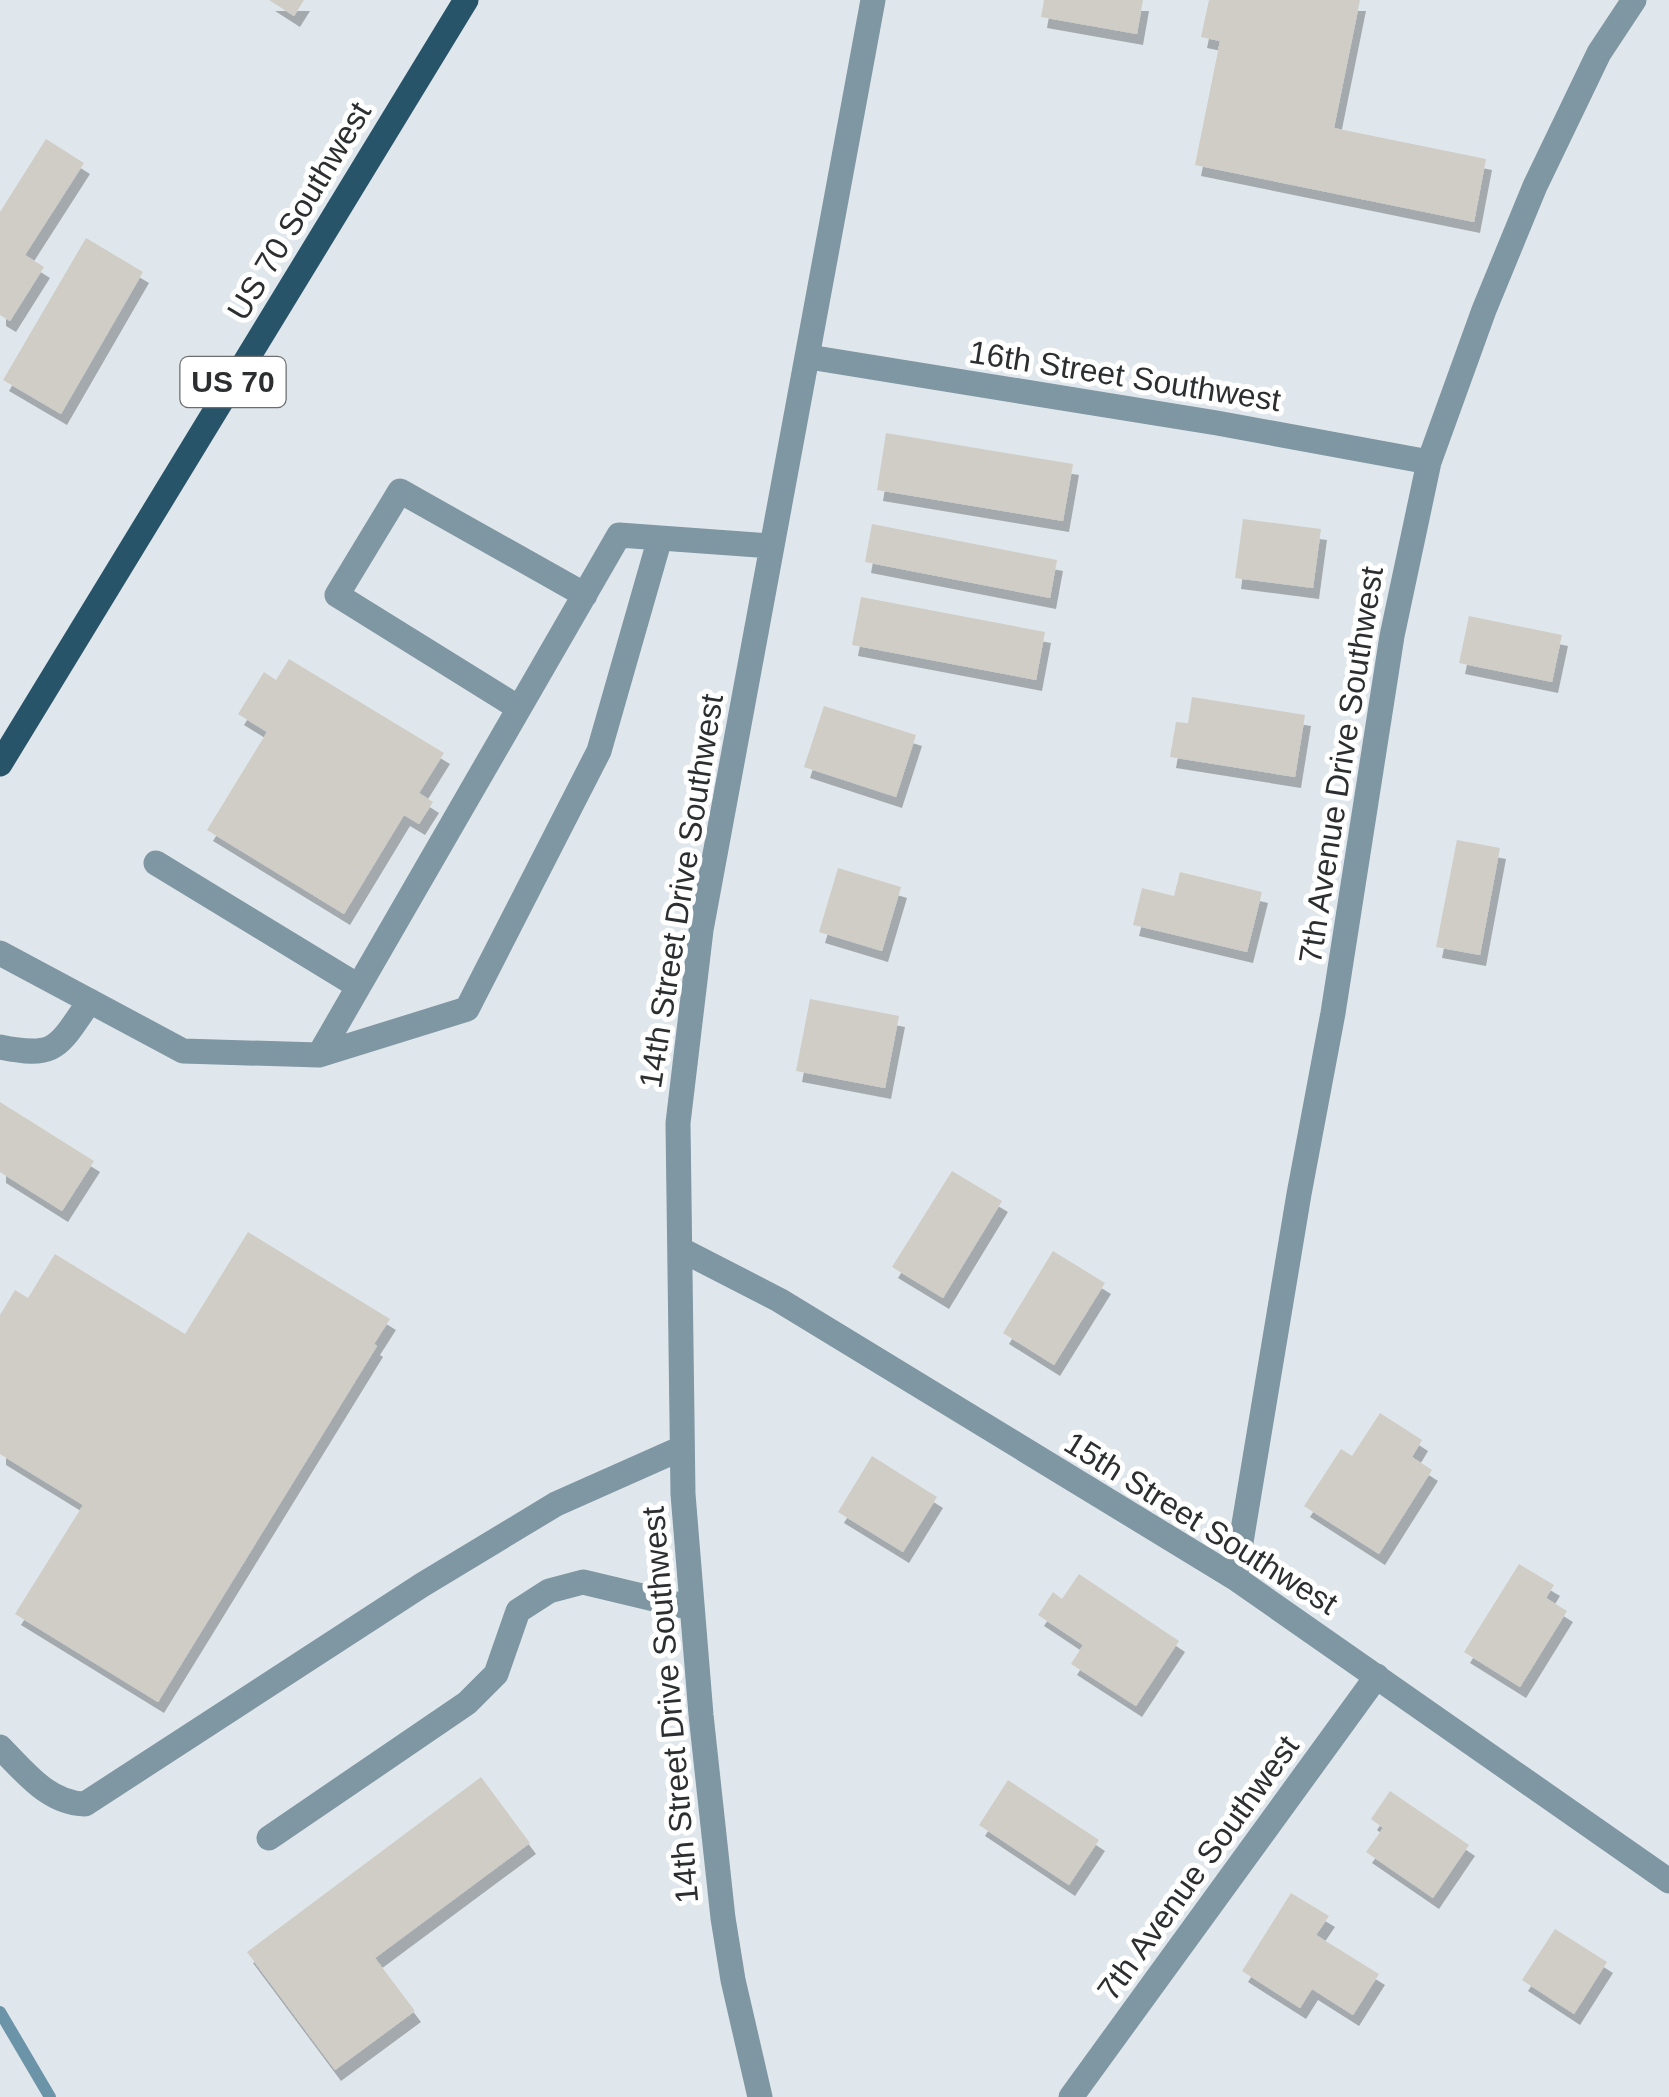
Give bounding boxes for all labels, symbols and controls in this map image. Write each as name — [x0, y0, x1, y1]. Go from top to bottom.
street label: US 70 Southwest — [220, 96, 378, 326]
street label: 16th Street Southwest — [967, 334, 1283, 418]
road number: US 70 — [180, 357, 286, 407]
street label: 7th Avenue Drive Southwest — [1292, 564, 1390, 966]
street label: 14th Street Drive Southwest — [632, 691, 730, 1091]
street label: 15th Street Southwest — [1058, 1424, 1344, 1622]
street label: 14th Street Drive Southwest — [635, 1505, 705, 1905]
street label: 7th Avenue Southwest — [1090, 1729, 1306, 2007]

